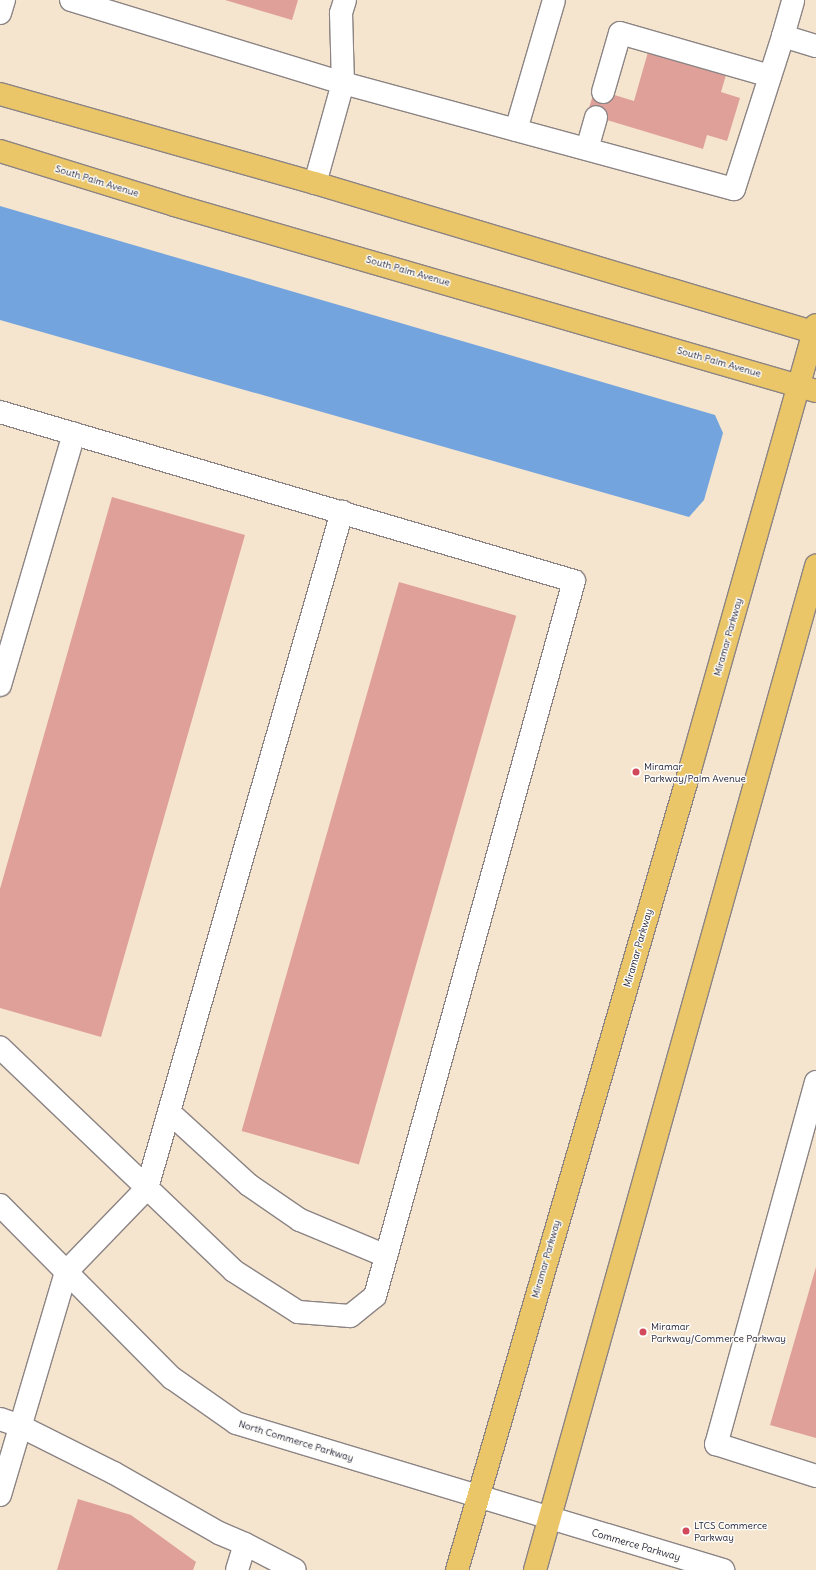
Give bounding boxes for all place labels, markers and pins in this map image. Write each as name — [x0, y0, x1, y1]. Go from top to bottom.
place label: Miramar Parkway/Palm Avenue — [644, 760, 746, 784]
marker: Miramar Parkway/Palm Avenue — [631, 767, 641, 777]
place label: Miramar Parkway/Commerce Parkway — [651, 1320, 786, 1344]
marker: Miramar Parkway/Commerce Parkway — [638, 1327, 648, 1337]
place label: LTCS Commerce Parkway — [694, 1519, 767, 1542]
marker: LTCS Commerce Parkway — [681, 1526, 691, 1536]

